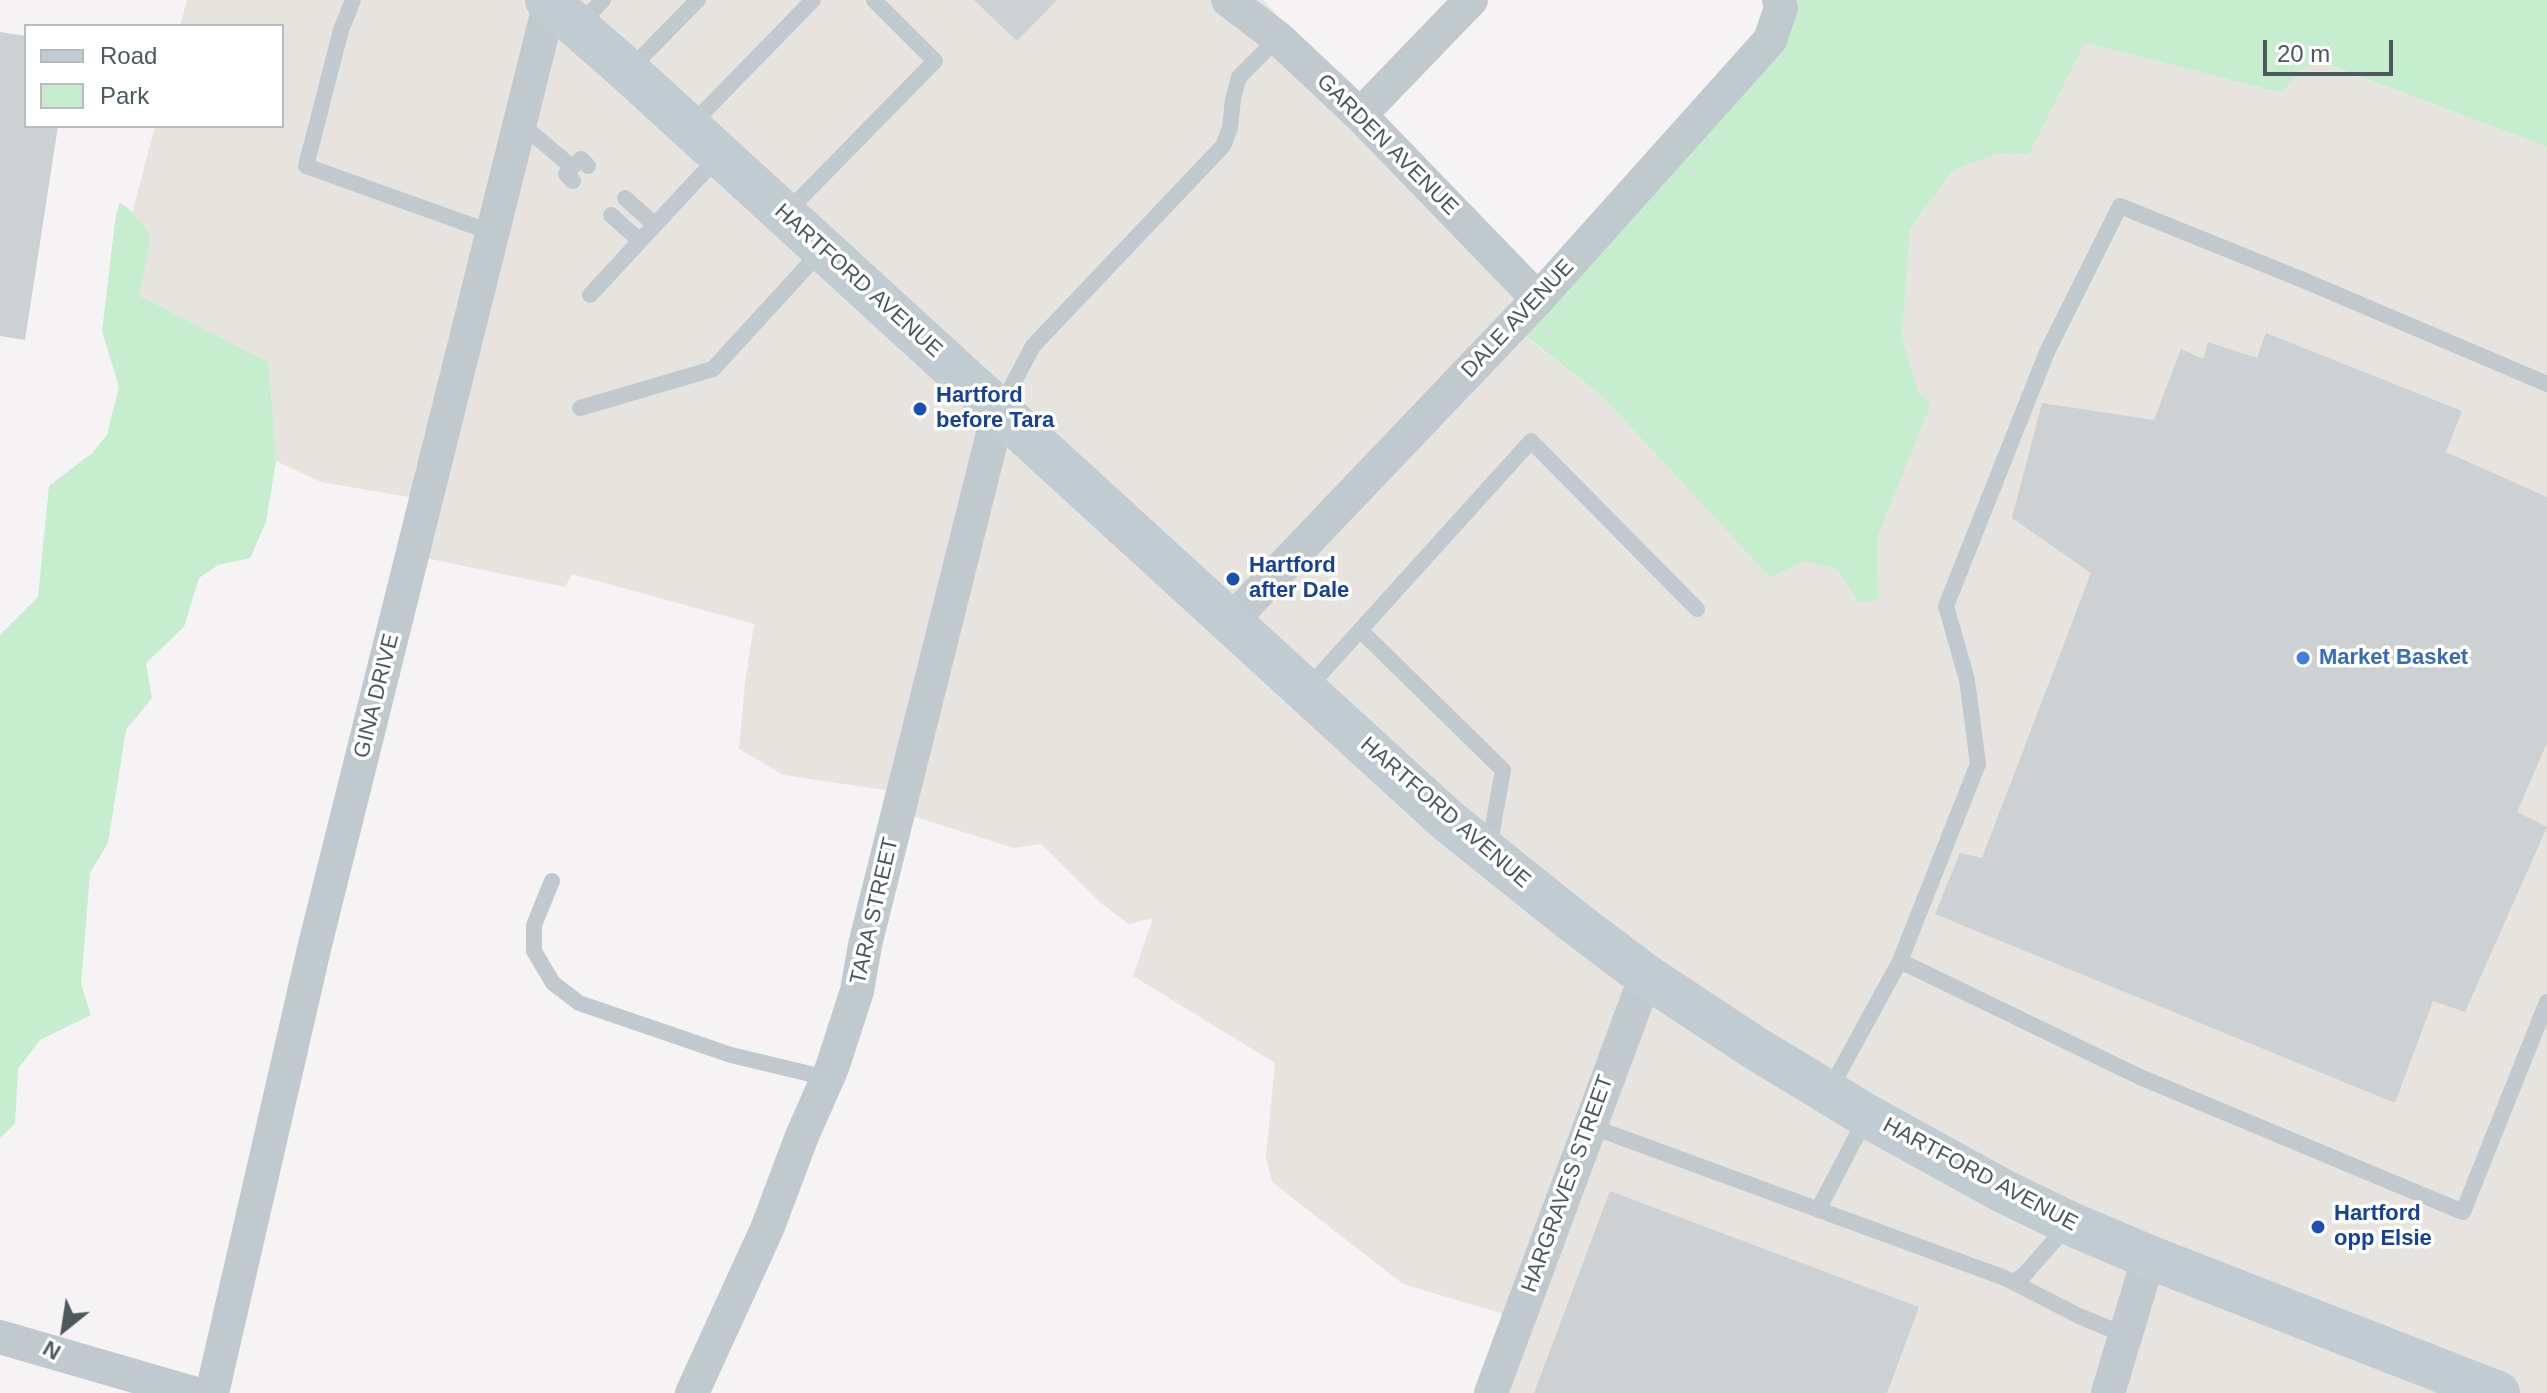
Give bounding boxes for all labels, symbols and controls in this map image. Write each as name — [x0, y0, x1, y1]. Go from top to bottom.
legend — [24, 24, 284, 128]
scale bar — [2267, 24, 2397, 74]
text: 20 m — [2277, 40, 2330, 67]
text: Road — [100, 42, 157, 69]
street label: GARDEN AVENUE — [1311, 69, 1463, 221]
text: Park — [100, 82, 149, 109]
street label: HARTFORD AVENUE — [769, 199, 947, 363]
street label: DALE AVENUE — [1456, 254, 1580, 384]
place label: Hartford before Tara — [936, 383, 1054, 434]
marker: Hartford before Tara — [911, 400, 929, 418]
place label: Hartford after Dale — [1249, 553, 1349, 604]
marker: Hartford after Dale — [1224, 570, 1242, 588]
street label: GINA DRIVE — [349, 631, 405, 761]
place label: Market Basket — [2319, 645, 2468, 671]
marker: Market Basket — [2294, 649, 2312, 667]
street label: HARTFORD AVENUE — [1355, 732, 1535, 894]
street label: TARA STREET — [845, 835, 905, 987]
street label: HARGRAVES STREET — [1516, 1072, 1620, 1296]
street label: HARTFORD AVENUE — [1878, 1112, 2082, 1238]
place label: Hartford opp Elsie — [2334, 1201, 2432, 1252]
marker: Hartford opp Elsie — [2309, 1218, 2327, 1236]
north arrow — [24, 1289, 104, 1369]
text: N — [39, 1335, 65, 1365]

